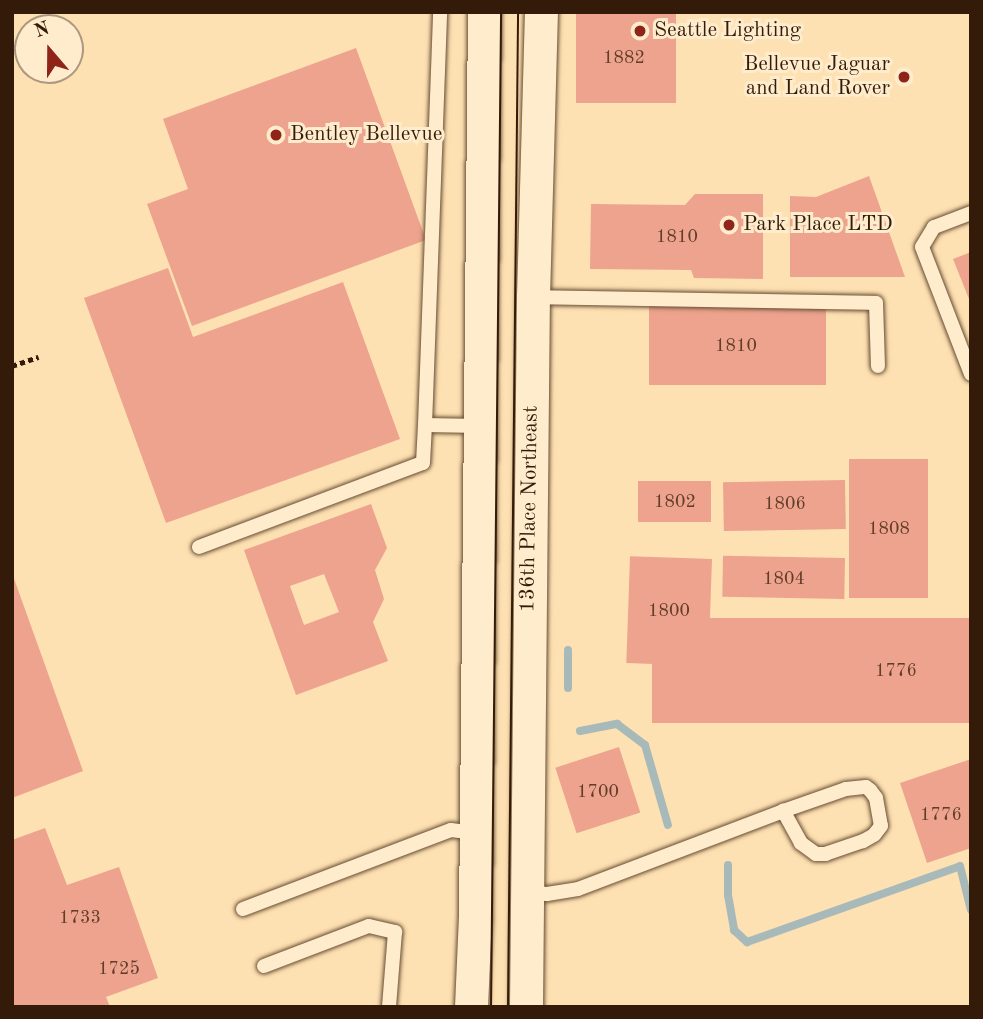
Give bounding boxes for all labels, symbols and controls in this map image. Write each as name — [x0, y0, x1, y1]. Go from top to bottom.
north arrow — [14, 14, 84, 84]
place label: Seattle Lighting — [654, 18, 801, 44]
text: N — [32, 19, 52, 42]
marker: Seattle Lighting — [632, 23, 648, 39]
house number: 1882 — [603, 47, 645, 69]
place label: Bellevue Jaguar and Land Rover — [744, 52, 890, 102]
marker: Bellevue Jaguar and Land Rover — [896, 69, 912, 85]
place label: Bentley Bellevue — [290, 122, 442, 148]
marker: Bentley Bellevue — [268, 127, 284, 143]
place label: Park Place LTD — [743, 212, 893, 238]
marker: Park Place LTD — [721, 217, 737, 233]
house number: 1810 — [656, 226, 698, 248]
house number: 1810 — [715, 335, 757, 357]
street label: 136th Place Northeast — [516, 405, 544, 613]
house number: 1802 — [654, 491, 696, 513]
house number: 1806 — [764, 493, 806, 515]
house number: 1808 — [868, 518, 910, 540]
house number: 1804 — [763, 568, 805, 590]
house number: 1800 — [648, 600, 690, 622]
house number: 1776 — [875, 660, 917, 682]
house number: 1700 — [577, 781, 619, 803]
house number: 1776 — [920, 804, 962, 826]
house number: 1733 — [59, 907, 101, 929]
house number: 1725 — [98, 958, 140, 980]

